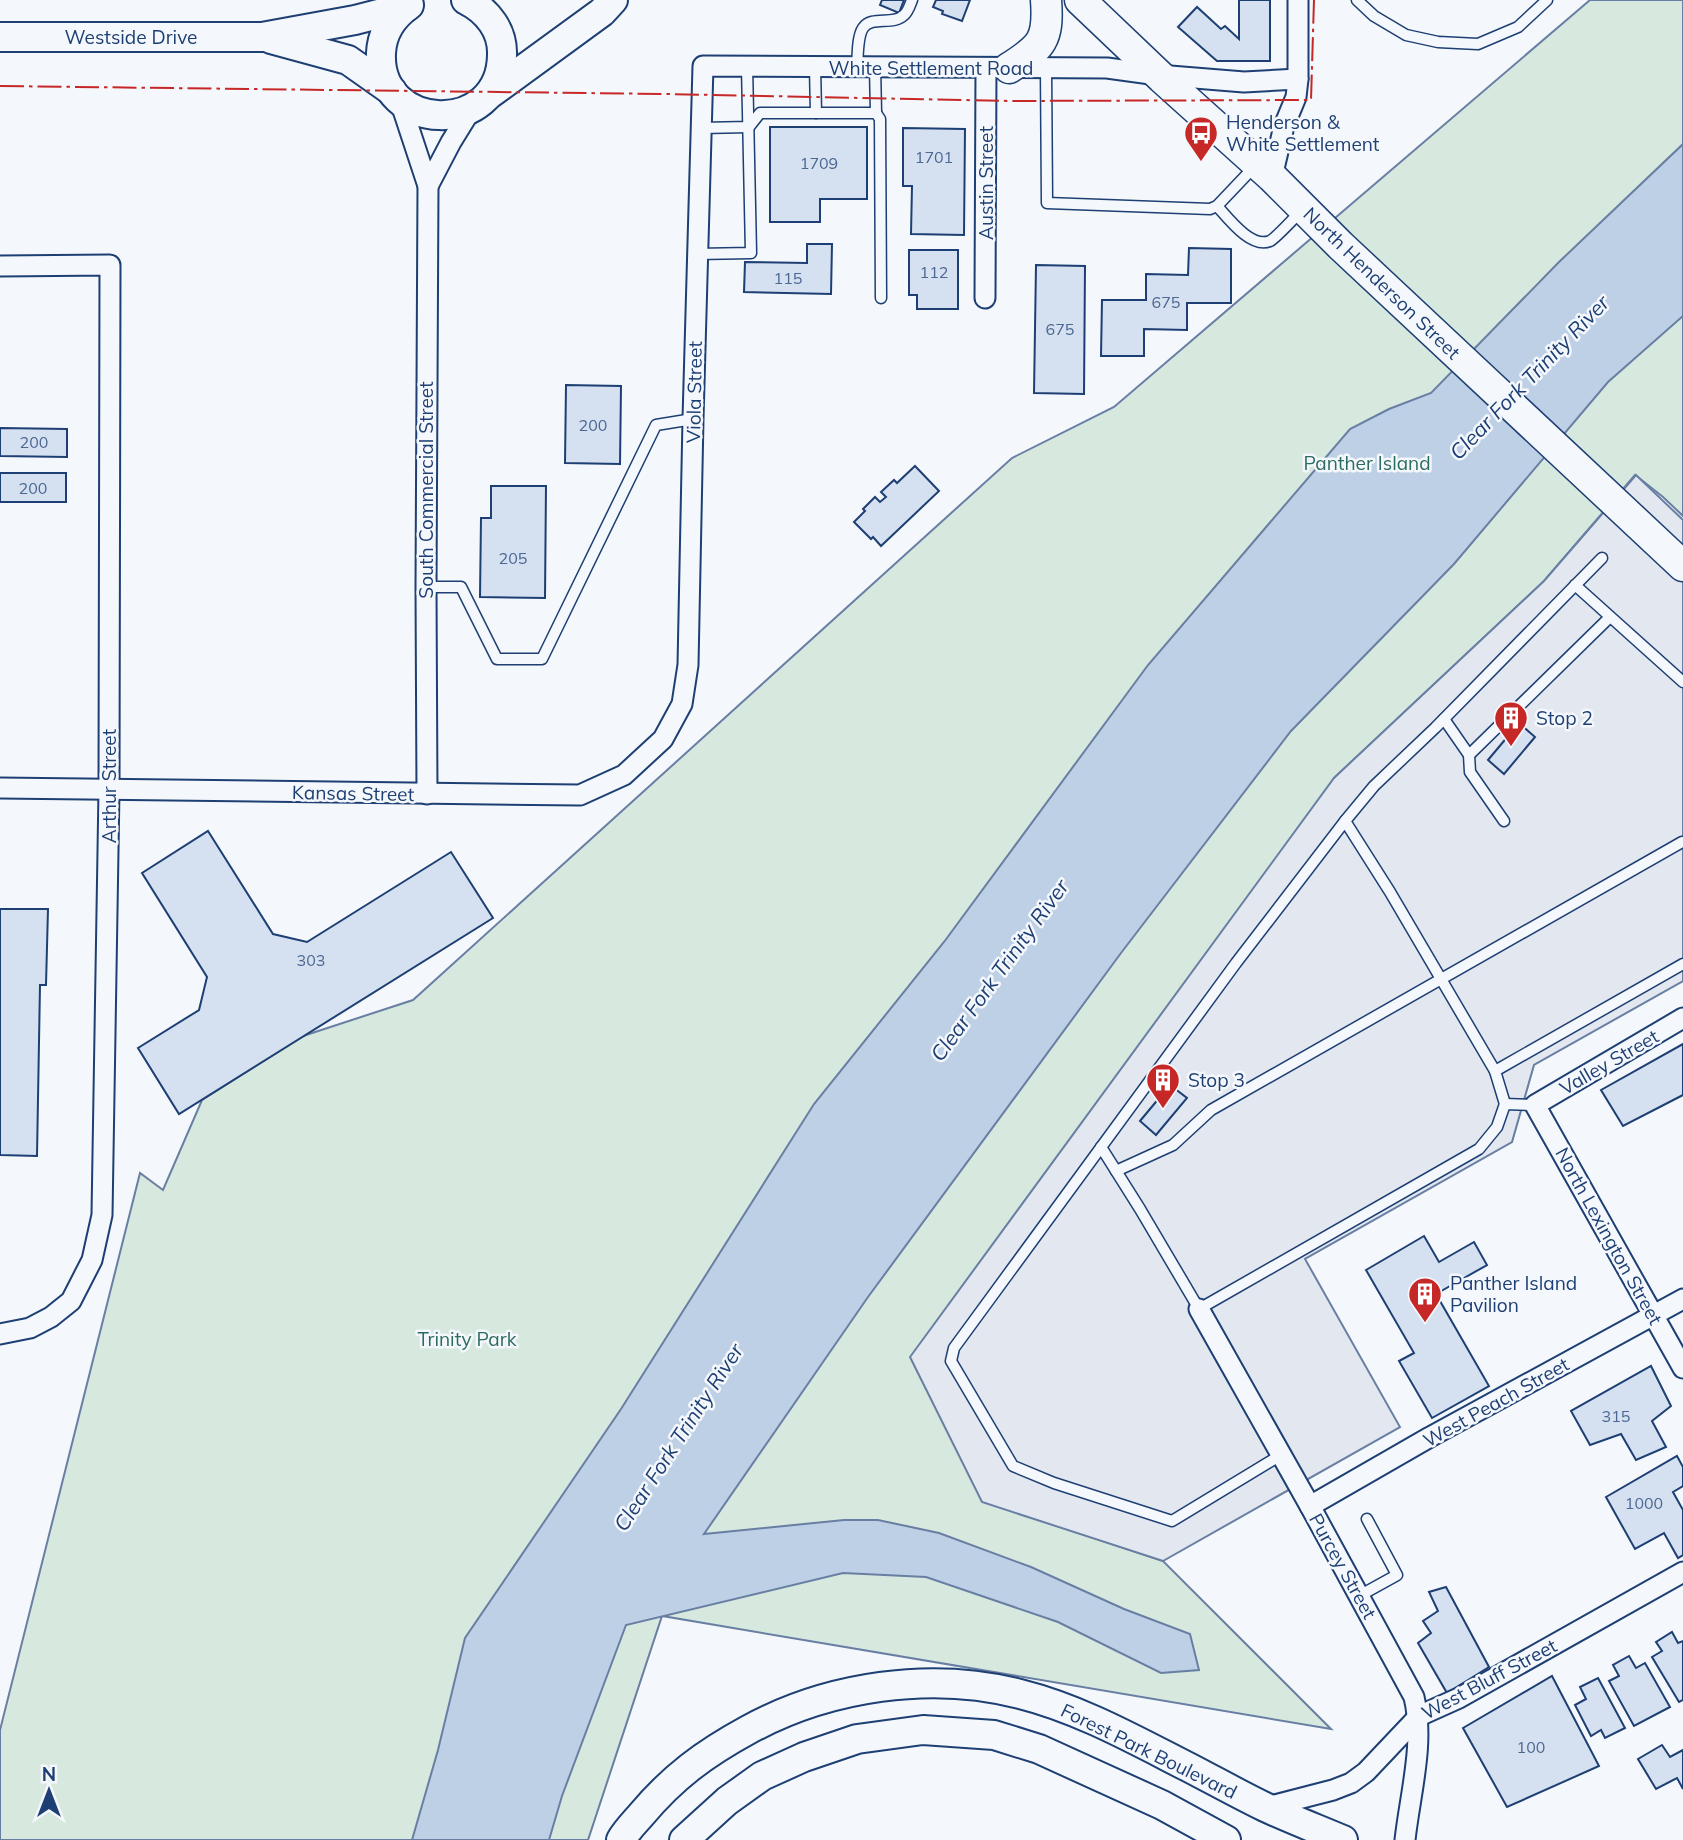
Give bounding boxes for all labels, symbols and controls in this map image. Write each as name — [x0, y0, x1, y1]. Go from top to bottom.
street label: Westside Drive — [65, 25, 197, 49]
street label: White Settlement Road — [828, 56, 1034, 80]
place label: Henderson & White Settlement — [1226, 110, 1380, 156]
bus stop icon: Henderson & White Settlement — [1182, 114, 1220, 163]
street label: Austin Street — [974, 126, 998, 240]
house number: 1701 — [915, 147, 953, 167]
house number: 1709 — [800, 153, 838, 173]
street label: North Henderson Street — [1299, 202, 1466, 364]
house number: 112 — [920, 262, 948, 282]
house number: 115 — [774, 268, 802, 288]
water label: Clear Fork Trinity River — [1444, 288, 1615, 465]
house number: 675 — [1152, 292, 1180, 312]
house number: 675 — [1046, 319, 1074, 339]
street label: Viola Street — [681, 340, 707, 443]
street label: South Commercial Street — [414, 381, 438, 599]
house number: 200 — [579, 415, 607, 435]
house number: 200 — [20, 432, 48, 452]
park label: Panther Island — [1303, 451, 1431, 475]
house number: 200 — [19, 478, 47, 498]
house number: 205 — [499, 548, 527, 568]
building icon: Stop 2 — [1492, 699, 1530, 748]
place label: Stop 2 — [1536, 706, 1593, 730]
street label: Arthur Street — [97, 728, 121, 843]
street label: Kansas Street — [292, 780, 415, 806]
water label: Clear Fork Trinity River — [924, 873, 1075, 1066]
house number: 303 — [297, 950, 325, 970]
street label: Valley Street — [1555, 1024, 1663, 1100]
building icon: Stop 3 — [1144, 1061, 1182, 1110]
place label: Stop 3 — [1188, 1068, 1245, 1092]
street label: North Lexington Street — [1550, 1143, 1668, 1329]
place label: Panther Island Pavilion — [1450, 1271, 1577, 1317]
building icon: Panther Island Pavilion — [1406, 1275, 1444, 1324]
park label: Trinity Park — [418, 1327, 517, 1351]
water label: Clear Fork Trinity River — [608, 1337, 749, 1536]
street label: West Peach Street — [1419, 1352, 1573, 1452]
house number: 315 — [1602, 1406, 1630, 1426]
house number: 1000 — [1625, 1493, 1663, 1513]
street label: Purcey Street — [1304, 1509, 1382, 1623]
street label: West Bluff Street — [1417, 1633, 1561, 1725]
street label: Forest Park Boulevard — [1057, 1698, 1241, 1804]
house number: 100 — [1517, 1737, 1545, 1757]
north arrow — [14, 1756, 84, 1826]
text: N — [42, 1762, 56, 1786]

